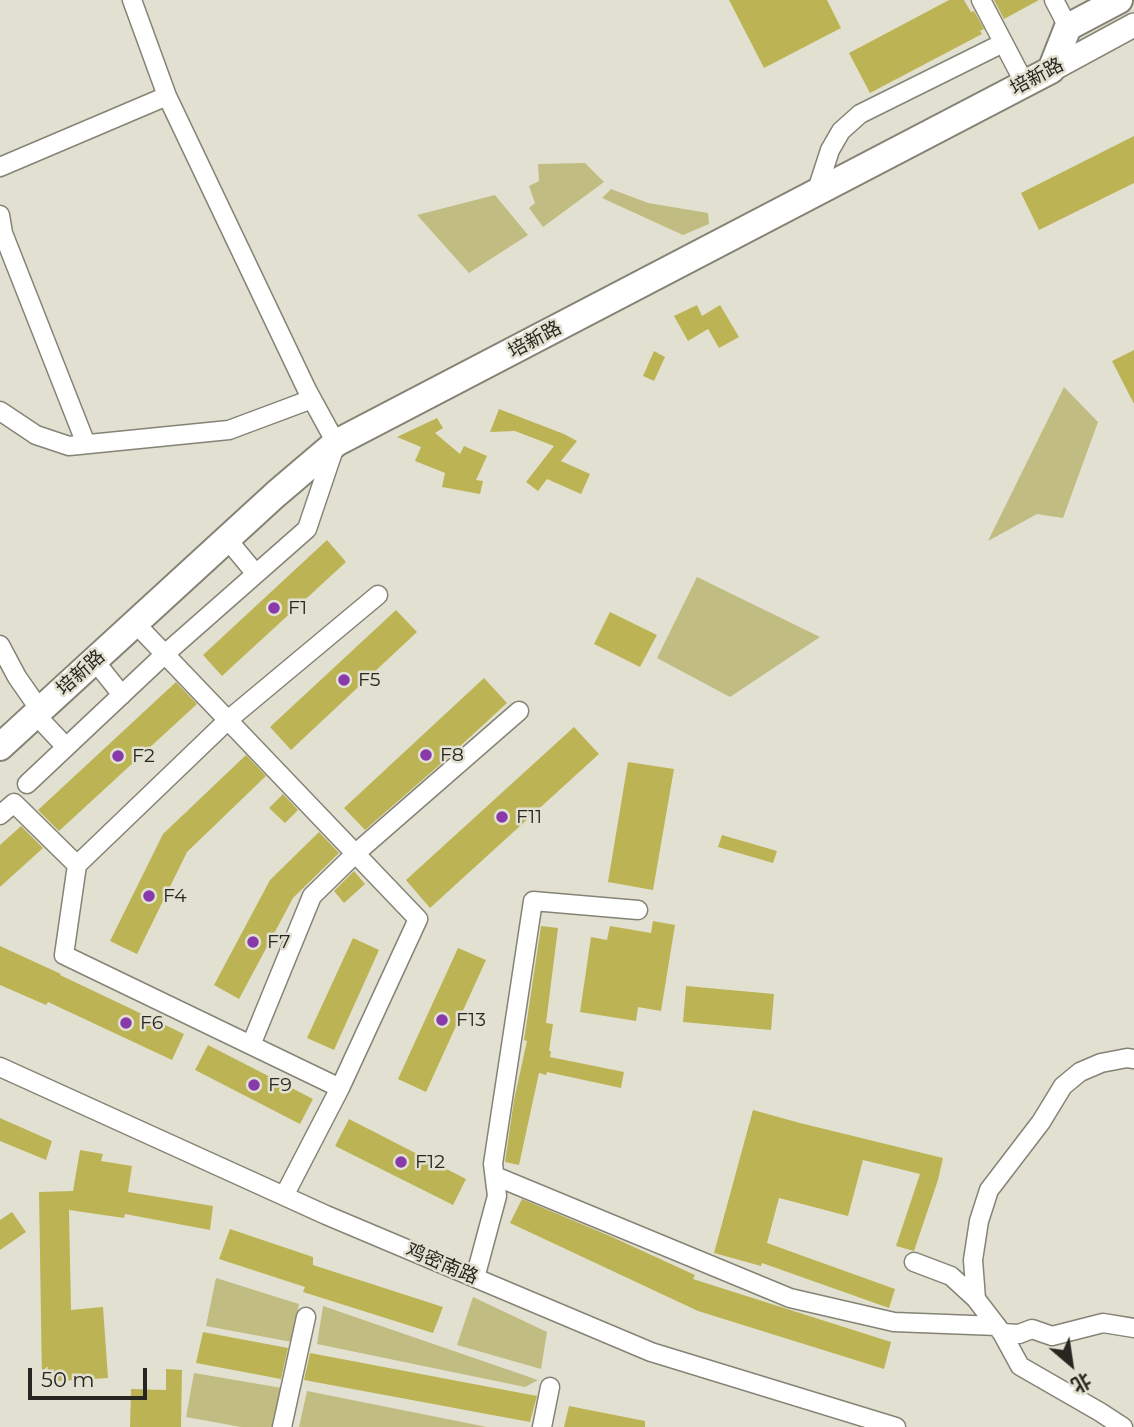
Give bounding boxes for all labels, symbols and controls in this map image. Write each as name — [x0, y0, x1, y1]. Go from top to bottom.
street label: 培新路 — [1006, 54, 1068, 100]
street label: 培新路 — [504, 317, 566, 363]
place label: F1 — [288, 597, 307, 619]
marker: F1 — [266, 600, 282, 616]
street label: 培新路 — [52, 645, 110, 701]
place label: F5 — [358, 669, 380, 691]
marker: F5 — [336, 672, 352, 688]
place label: F8 — [440, 744, 464, 766]
place label: F2 — [132, 745, 155, 767]
marker: F8 — [418, 747, 434, 763]
marker: F2 — [110, 748, 126, 764]
place label: F11 — [516, 806, 542, 828]
marker: F11 — [494, 809, 510, 825]
place label: F4 — [163, 885, 187, 907]
marker: F4 — [141, 888, 157, 904]
place label: F7 — [267, 931, 290, 953]
marker: F7 — [245, 934, 261, 950]
place label: F13 — [456, 1009, 486, 1031]
place label: F6 — [140, 1012, 163, 1034]
marker: F13 — [434, 1012, 450, 1028]
marker: F6 — [118, 1015, 134, 1031]
place label: F9 — [268, 1074, 292, 1096]
marker: F9 — [246, 1077, 262, 1093]
place label: F12 — [415, 1151, 445, 1173]
marker: F12 — [393, 1154, 409, 1170]
street label: 鸡密南路 — [403, 1239, 481, 1289]
north arrow — [1036, 1329, 1106, 1399]
scale bar — [32, 1354, 150, 1398]
text: 50 m — [41, 1367, 95, 1392]
text: 北 — [1068, 1368, 1095, 1397]

